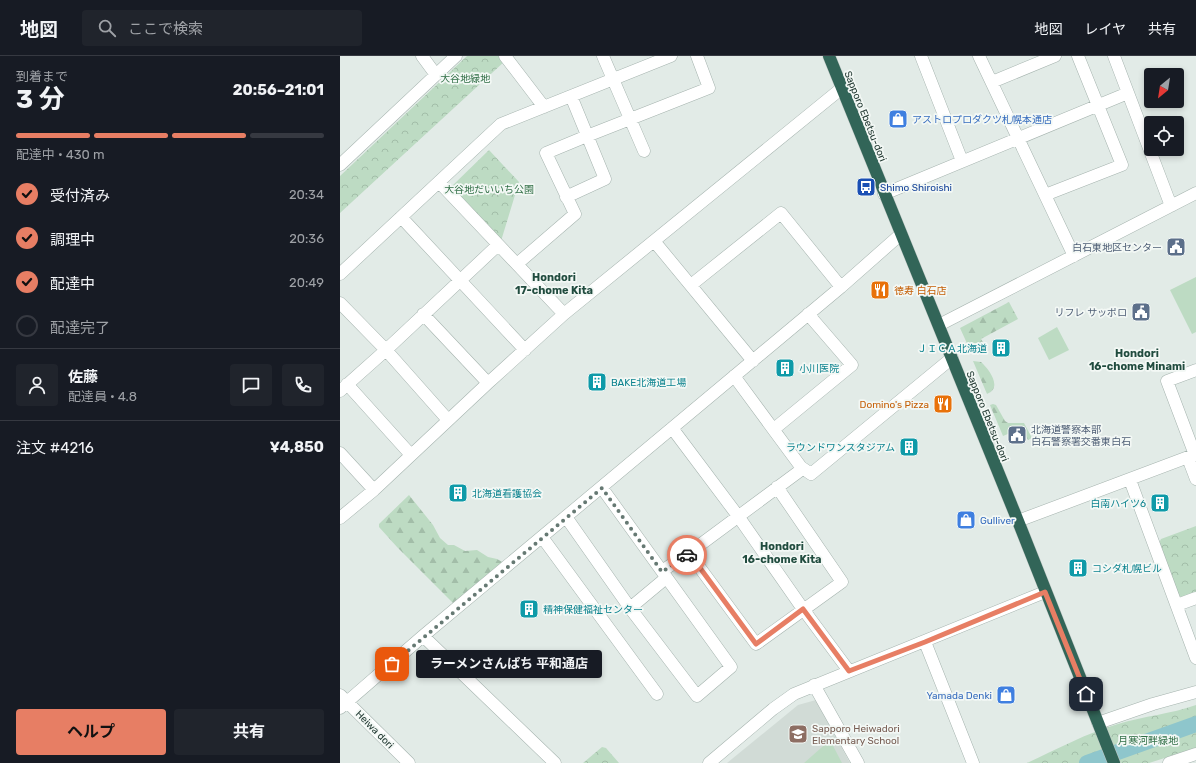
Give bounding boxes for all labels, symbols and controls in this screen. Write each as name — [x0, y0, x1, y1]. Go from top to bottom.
search box — [82, 10, 362, 46]
icon: search — [96, 17, 118, 39]
text: 地図 — [20, 18, 58, 41]
text: ここで検索 — [128, 20, 203, 38]
text: 地図 — [1034, 21, 1062, 38]
text: レイヤ — [1084, 21, 1126, 38]
text: 共有 — [1148, 21, 1176, 38]
north arrow — [1144, 68, 1184, 108]
map controls — [1144, 68, 1184, 156]
text: 到着まで — [16, 69, 68, 84]
street label: Sapporo Ebetsu-dori — [841, 69, 889, 163]
park label: 大谷地緑地 — [440, 73, 491, 85]
text: 20:56–21:01 — [233, 81, 324, 99]
text: 3 分 — [16, 84, 65, 115]
shop icon: アストロプロダクツ札幌本通店 — [887, 108, 909, 130]
place label: アストロプロダクツ札幌本通店 — [912, 114, 1052, 126]
button: locate — [1144, 116, 1184, 156]
text: 配達中 · 430 m — [16, 147, 105, 162]
bus stop icon: Shimo Shiroishi — [855, 176, 877, 198]
place label: Shimo Shiroishi — [880, 182, 952, 194]
icon: check — [16, 183, 38, 205]
park label: 大谷地だいいち公園 — [444, 184, 534, 196]
text: 受付済み — [50, 187, 110, 205]
text: 20:34 — [289, 187, 324, 202]
icon: check — [16, 227, 38, 249]
text: 調理中 — [50, 231, 95, 249]
text: 20:36 — [289, 231, 324, 246]
public building icon: 白石東地区センター — [1165, 236, 1187, 258]
place label: 白石東地区センター — [1072, 242, 1162, 254]
icon: check — [16, 271, 38, 293]
district label: Hondori 17-chome Kita — [515, 271, 593, 297]
text: 配達中 — [50, 275, 95, 293]
text: 20:49 — [289, 275, 324, 290]
restaurant icon: 徳寿 白石店 — [869, 279, 891, 301]
place label: 徳寿 白石店 — [894, 285, 946, 297]
public building icon: リフレ サッポロ — [1130, 301, 1152, 323]
place label: リフレ サッポロ — [1055, 307, 1127, 319]
text: 配達完了 — [50, 319, 110, 337]
building icon: ＪＩＣＡ北海道 — [990, 337, 1012, 359]
place label: ＪＩＣＡ北海道 — [917, 343, 987, 355]
district label: Hondori 16-chome Minami — [1089, 347, 1185, 373]
building icon: 小川医院 — [774, 357, 796, 379]
place label: 小川医院 — [799, 363, 839, 375]
button: person — [16, 364, 58, 406]
button: chat — [230, 364, 272, 406]
button: phone — [282, 364, 324, 406]
text: 佐藤 — [68, 368, 98, 386]
street label: Sapporo Ebetsu-dori — [963, 369, 1011, 463]
building icon: BAKE北海道工場 — [586, 371, 608, 393]
place label: BAKE北海道工場 — [611, 377, 686, 389]
text: 配達員 · 4.8 — [68, 389, 137, 404]
restaurant icon: Domino's Pizza — [932, 393, 954, 415]
place label: Domino's Pizza — [860, 399, 929, 411]
public building icon: 北海道警察本部 白石警察署交番東白石 — [1006, 424, 1028, 446]
place label: 北海道警察本部 白石警察署交番東白石 — [1031, 424, 1131, 448]
building icon: ラウンドワンスタジアム — [898, 436, 920, 458]
text: ¥4,850 — [269, 438, 324, 456]
text: 注文 #4216 — [16, 439, 94, 457]
place label: ラウンドワンスタジアム — [786, 442, 895, 454]
building icon: 北海道看護協会 — [447, 482, 469, 504]
place label: 北海道看護協会 — [472, 488, 542, 500]
building icon: 白南ハイツ6 — [1149, 492, 1171, 514]
place label: 白南ハイツ6 — [1090, 498, 1146, 510]
shop icon: Gulliver — [955, 509, 977, 531]
place label: Gulliver — [980, 515, 1015, 527]
courier — [667, 535, 707, 575]
district label: Hondori 16-chome Kita — [742, 540, 822, 566]
icon: car — [676, 544, 698, 566]
building icon: コシダ札幌ビル — [1067, 557, 1089, 579]
place label: コシダ札幌ビル — [1092, 563, 1162, 575]
building icon: 精神保健福祉センター — [518, 598, 540, 620]
place label: 精神保健福祉センター — [543, 604, 643, 616]
pin — [375, 647, 409, 681]
callout: ラーメンさんぱち 平和通店 — [416, 650, 602, 678]
icon: bag — [381, 653, 403, 675]
text: ラーメンさんぱち 平和通店 — [430, 656, 588, 671]
pin — [1069, 677, 1103, 711]
icon: home — [1075, 683, 1097, 705]
shop icon: Yamada Denki — [995, 684, 1017, 706]
place label: Yamada Denki — [927, 690, 992, 702]
street label: Heiwa dori — [353, 708, 396, 751]
button: ヘルプ — [16, 709, 166, 755]
button: 共有 — [174, 709, 324, 755]
school or university icon: Sapporo Heiwadori Elementary School — [787, 723, 809, 745]
place label: Sapporo Heiwadori Elementary School — [812, 723, 900, 747]
park label: 月寒河畔緑地 — [1118, 735, 1179, 747]

